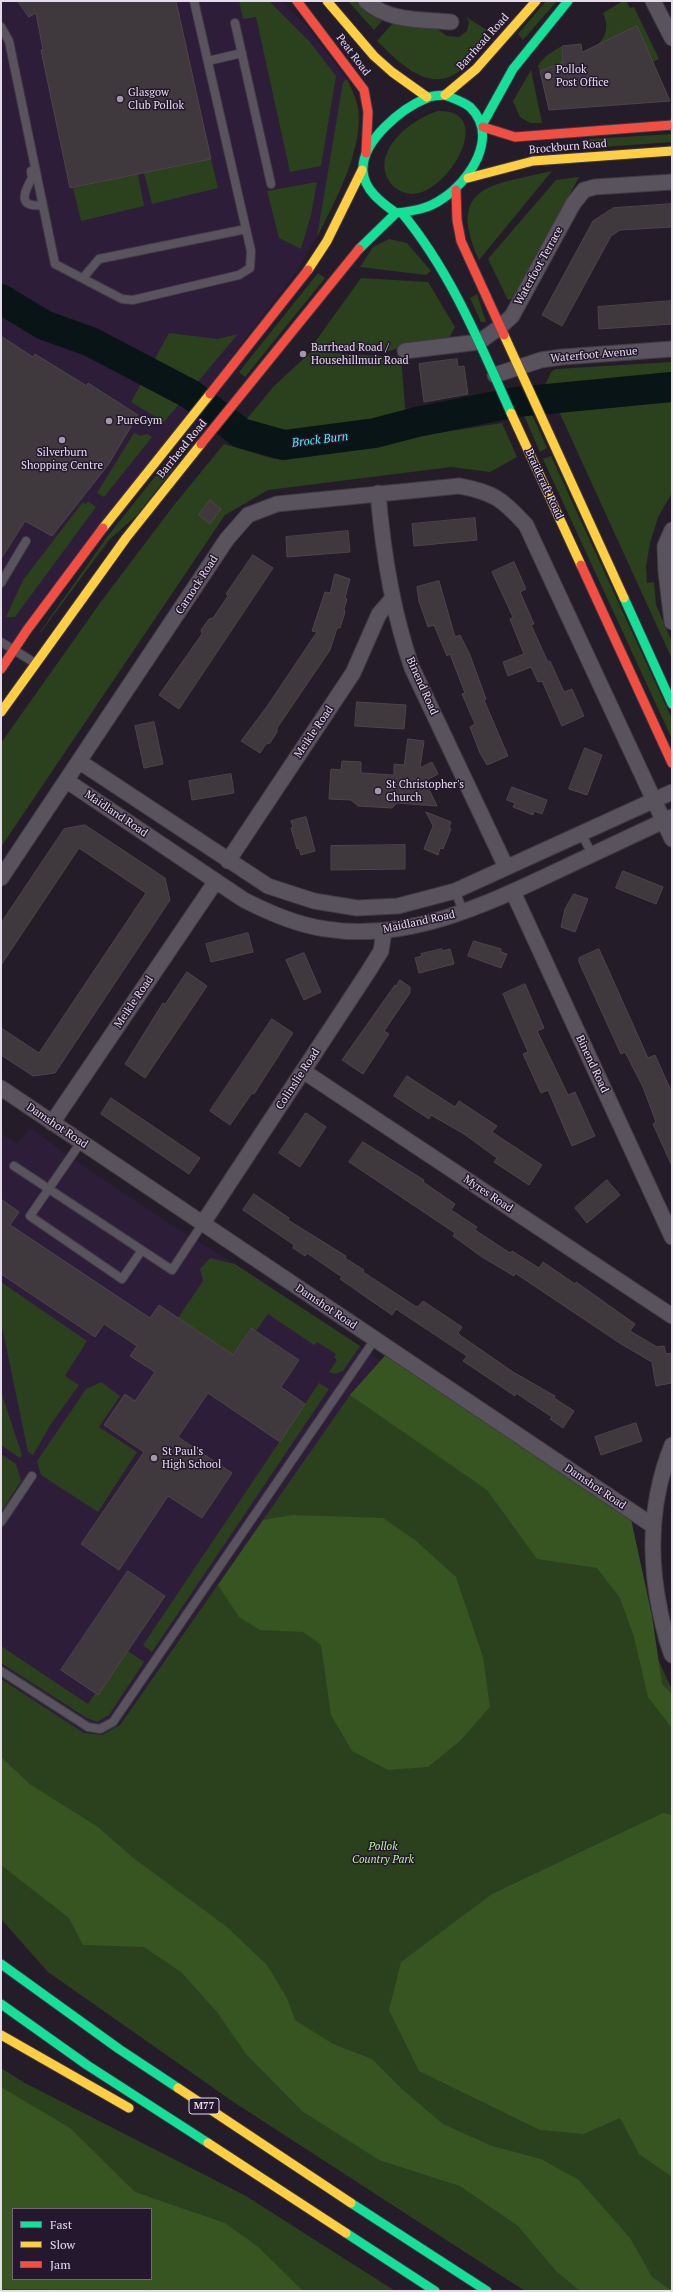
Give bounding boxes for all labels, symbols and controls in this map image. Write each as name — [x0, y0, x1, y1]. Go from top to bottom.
street label: Barrhead Road — [454, 11, 512, 73]
street label: Peat Road — [333, 32, 373, 78]
place label: Pollok Post Office — [556, 63, 609, 89]
marker: Pollok Post Office — [543, 71, 553, 81]
place label: Glasgow Club Pollok — [128, 86, 184, 112]
marker: Glasgow Club Pollok — [115, 94, 125, 104]
street label: Brockburn Road — [528, 137, 608, 157]
street label: Waterfoot Terrace — [512, 225, 566, 307]
place label: Barrhead Road / Househillmuir Road — [311, 341, 409, 367]
street label: Waterfoot Avenue — [550, 345, 638, 365]
marker: Barrhead Road / Househillmuir Road — [298, 349, 308, 359]
place label: PureGym — [117, 414, 162, 428]
marker: PureGym — [104, 416, 114, 426]
street label: Barrhead Road — [154, 417, 210, 481]
water label: Brock Burn — [291, 429, 349, 451]
marker: Silverburn Shopping Centre — [57, 435, 67, 445]
place label: Silverburn Shopping Centre — [21, 446, 103, 472]
street label: Braidcraft Road — [522, 447, 566, 521]
street label: Carnock Road — [173, 553, 221, 617]
street label: Binend Road — [403, 655, 441, 717]
street label: Meikle Road — [292, 703, 336, 761]
place label: St Christopher's Church — [386, 778, 464, 804]
marker: St Christopher's Church — [373, 786, 383, 796]
street label: Maidland Road — [82, 788, 150, 840]
street label: Maidland Road — [382, 908, 456, 936]
street label: Meikle Road — [112, 973, 156, 1031]
street label: Binend Road — [573, 1033, 611, 1095]
street label: Colinslie Road — [273, 1046, 323, 1112]
street label: Damshot Road — [24, 1101, 90, 1151]
street label: Myres Road — [461, 1173, 515, 1215]
street label: Damshot Road — [293, 1282, 359, 1332]
place label: St Paul's High School — [162, 1445, 221, 1471]
marker: St Paul's High School — [149, 1453, 159, 1463]
street label: Damshot Road — [562, 1462, 628, 1512]
park label: Pollok Country Park — [352, 1840, 414, 1866]
road number: M77 — [189, 2098, 219, 2114]
legend — [12, 2208, 152, 2280]
text: Fast — [50, 2217, 72, 2232]
text: Slow — [50, 2237, 75, 2252]
text: Jam — [50, 2257, 71, 2272]

